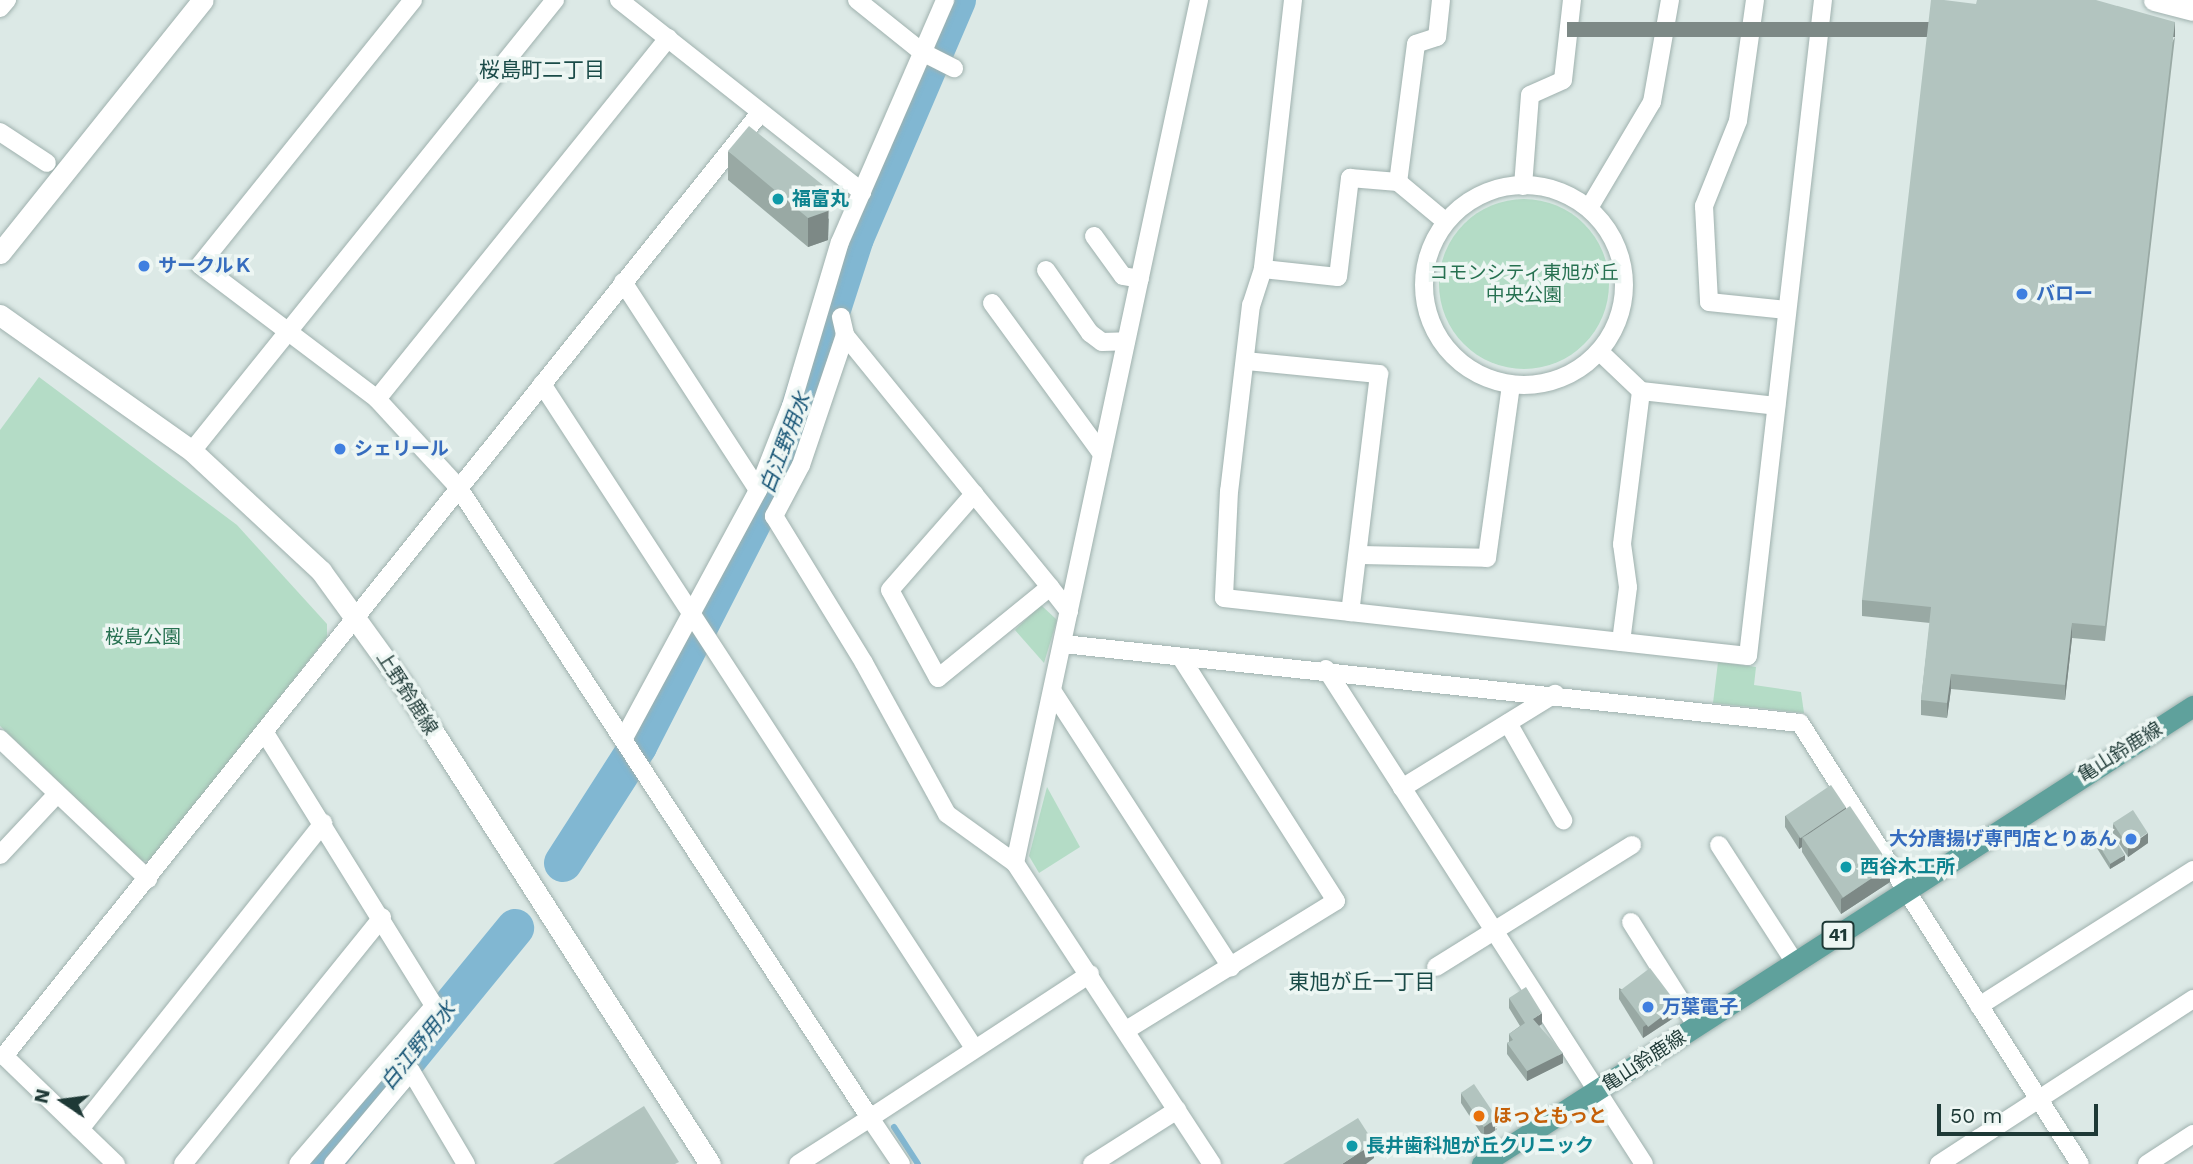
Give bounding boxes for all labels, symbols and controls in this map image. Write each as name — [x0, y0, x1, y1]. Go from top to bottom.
district label: 桜島町二丁目 — [479, 57, 605, 83]
place label: 福富丸 — [792, 188, 849, 210]
marker: 福富丸 — [770, 191, 786, 207]
place label: サークルＫ — [158, 255, 253, 277]
marker: サークルＫ — [136, 258, 152, 274]
park label: コモンシティ東旭が丘 中央公園 — [1429, 262, 1619, 306]
place label: バロー — [2036, 283, 2093, 305]
marker: バロー — [2014, 286, 2030, 302]
water label: 白江野用水 — [754, 389, 816, 497]
place label: シェリール — [354, 438, 449, 460]
marker: シェリール — [332, 441, 348, 457]
park label: 桜島公園 — [105, 626, 181, 648]
street label: 上野鈴鹿線 — [372, 647, 442, 739]
street label: 亀山鈴鹿線 — [2074, 717, 2166, 787]
place label: 大分唐揚げ専門店とりあん — [1889, 828, 2117, 850]
marker: 大分唐揚げ専門店とりあん — [2123, 831, 2139, 847]
place label: 西谷木工所 — [1860, 856, 1955, 878]
marker: 西谷木工所 — [1838, 859, 1854, 875]
road number: 41 — [1820, 920, 1856, 950]
district label: 東旭が丘一丁目 — [1289, 969, 1435, 995]
place label: 万葉電子 — [1662, 996, 1738, 1018]
water label: 白江野用水 — [375, 997, 461, 1095]
marker: 万葉電子 — [1640, 999, 1656, 1015]
street label: 亀山鈴鹿線 — [1598, 1026, 1690, 1096]
north arrow — [28, 1066, 98, 1136]
text: N — [29, 1087, 55, 1106]
scale bar — [1941, 1090, 2102, 1134]
text: 50 m — [1950, 1103, 2002, 1128]
place label: ほっともっと — [1493, 1105, 1607, 1127]
marker: ほっともっと — [1471, 1108, 1487, 1124]
place label: 長井歯科旭が丘クリニック — [1366, 1135, 1594, 1157]
marker: 長井歯科旭が丘クリニック — [1344, 1138, 1360, 1154]

